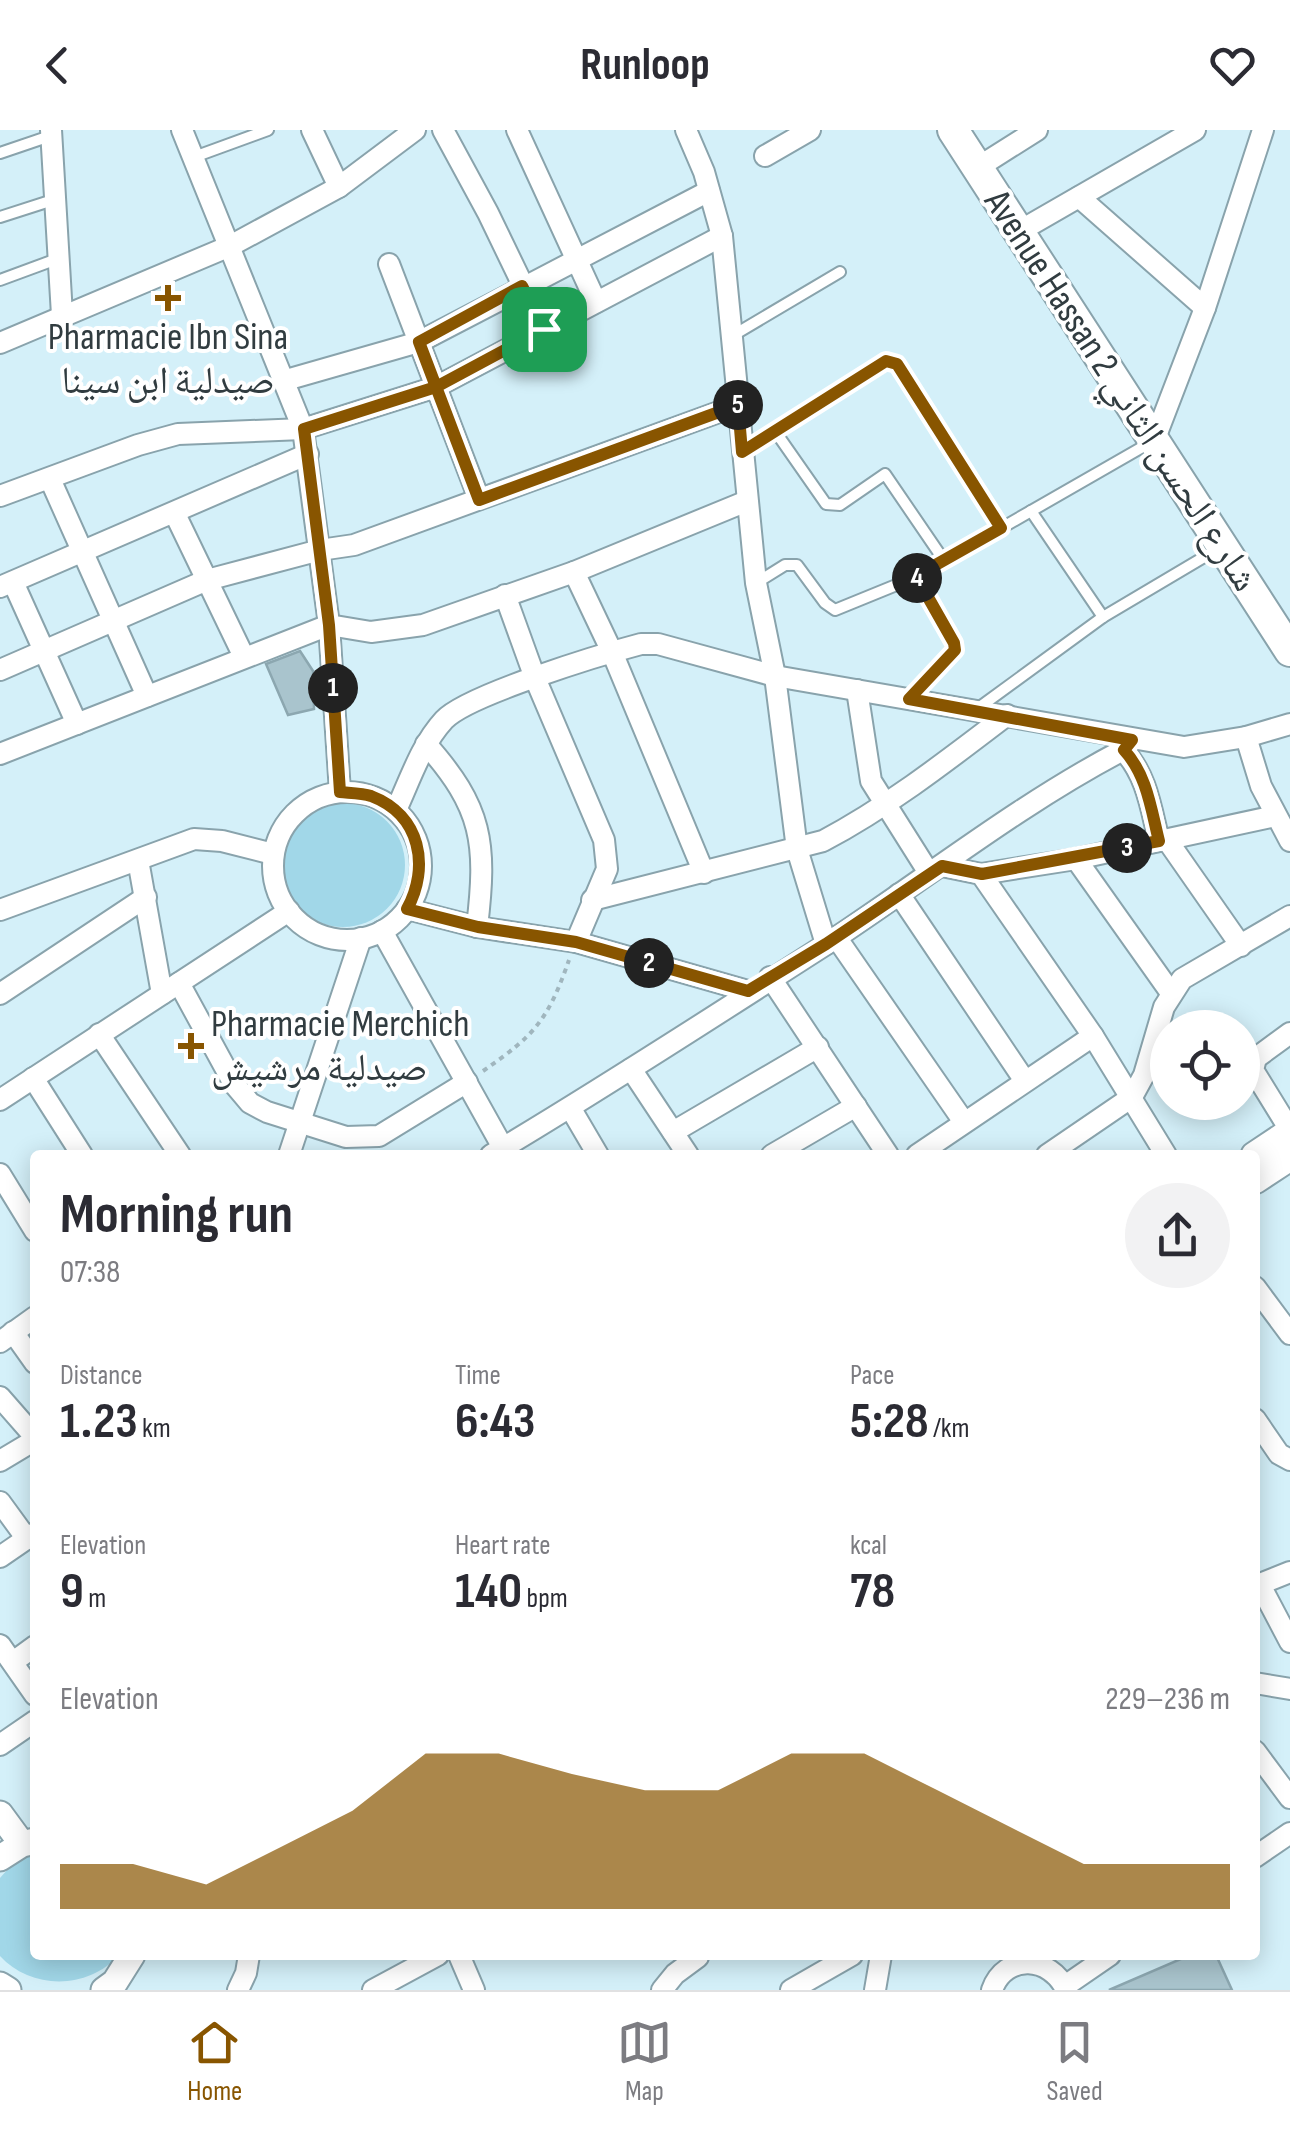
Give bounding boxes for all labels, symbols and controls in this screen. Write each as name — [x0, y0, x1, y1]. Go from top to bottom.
icon: back — [30, 38, 85, 93]
text: Runloop — [580, 38, 710, 93]
icon: heart — [1205, 38, 1260, 93]
street label: Avenue Hassan 2 شارع الحسن الثاني — [969, 181, 1268, 603]
marker: Pharmacie Ibn Sina صيدلية ابن سينا — [157, 287, 179, 309]
pin — [502, 287, 587, 372]
icon: arrive — [517, 302, 572, 357]
place label: Pharmacie Ibn Sina صيدلية ابن سينا — [48, 315, 288, 404]
pin: 5 — [713, 380, 763, 430]
text: 5 — [732, 388, 744, 421]
pin: 4 — [892, 553, 942, 603]
text: 4 — [910, 561, 924, 594]
pin: 1 — [308, 663, 358, 713]
text: 1 — [328, 671, 338, 704]
pin: 3 — [1102, 823, 1152, 873]
text: 3 — [1121, 831, 1133, 864]
pin: 2 — [624, 938, 674, 988]
text: 2 — [643, 946, 655, 979]
place label: Pharmacie Merchich صيدلية مرشيش — [211, 1002, 470, 1091]
map controls — [1150, 1010, 1260, 1120]
button: locate — [1150, 1010, 1260, 1120]
marker: Pharmacie Merchich صيدلية مرشيش — [180, 1035, 202, 1057]
text: Morning run — [60, 1182, 293, 1249]
button: share — [1125, 1183, 1230, 1288]
text: 07:38 — [60, 1253, 120, 1292]
text: Distance — [60, 1359, 143, 1392]
text: Time — [455, 1359, 501, 1392]
text: Pace — [850, 1359, 895, 1392]
text: 1.23 — [60, 1392, 138, 1452]
text: 6:43 — [455, 1392, 535, 1452]
text: 5:28 — [850, 1392, 929, 1452]
text: km — [138, 1412, 171, 1445]
text: /km — [929, 1412, 970, 1445]
text: Elevation — [60, 1529, 146, 1562]
text: Heart rate — [455, 1529, 551, 1562]
text: kcal — [850, 1529, 887, 1562]
text: 9 — [60, 1562, 84, 1622]
text: 140 — [455, 1562, 522, 1622]
text: 78 — [850, 1562, 895, 1622]
text: m — [84, 1582, 106, 1615]
text: bpm — [522, 1582, 568, 1615]
text: Elevation — [60, 1680, 159, 1719]
text: 229–236 m — [1105, 1680, 1230, 1719]
tab: Home — [187, 2015, 242, 2108]
tab: Map — [617, 2015, 672, 2108]
tab: Saved — [1047, 2015, 1103, 2108]

